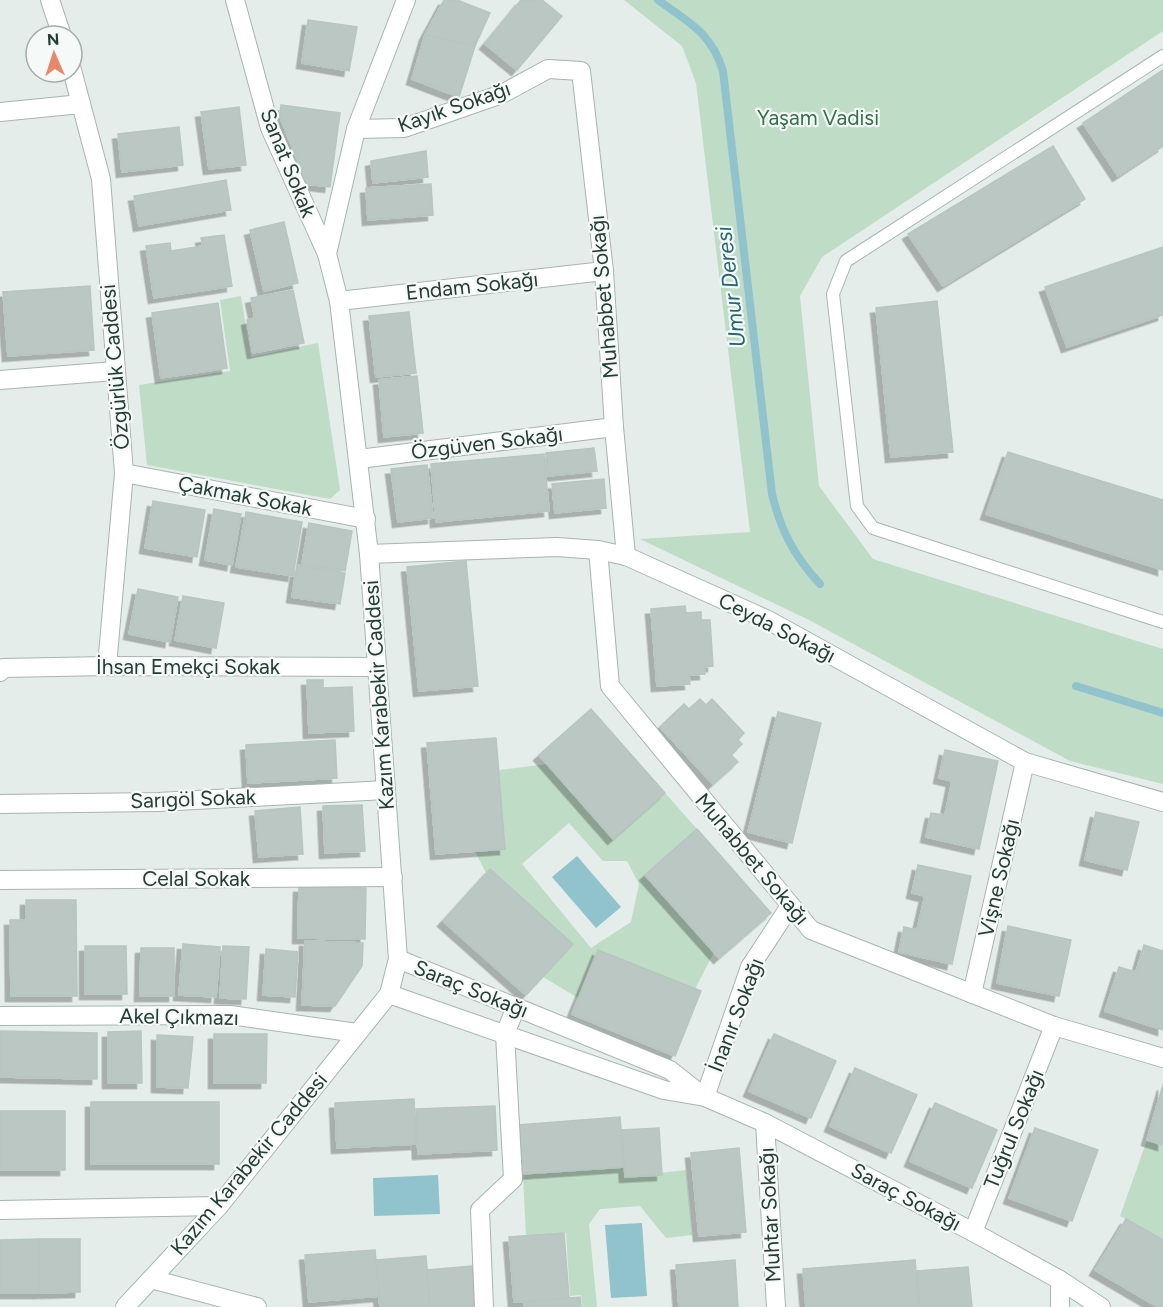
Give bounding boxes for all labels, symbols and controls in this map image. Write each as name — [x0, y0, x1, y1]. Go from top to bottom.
north arrow — [24, 24, 84, 84]
text: N — [47, 30, 60, 49]
street label: Kayık Sokağı — [394, 76, 513, 137]
street label: Sanat Sokak — [255, 105, 322, 222]
park label: Yaşam Vadisi — [757, 105, 879, 130]
street label: Muhabbet Sokağı — [584, 214, 623, 380]
water label: Umur Deresi — [710, 224, 751, 349]
street label: Endam Sokağı — [404, 266, 539, 305]
street label: Özgürlük Caddesi — [95, 283, 134, 451]
street label: Özgüven Sokağı — [410, 421, 564, 464]
street label: Çakmak Sokak — [176, 470, 315, 521]
street label: Kazım Karabekir Caddesi — [358, 579, 399, 811]
street label: Ceyda Sokağı — [714, 587, 840, 668]
street label: İhsan Emekçi Sokak — [96, 654, 281, 679]
street label: Sarıgöl Sokak — [130, 784, 257, 813]
street label: Muhabbet Sokağı — [690, 788, 815, 930]
street label: Vişne Sokağı — [973, 816, 1024, 939]
street label: Celal Sokak — [142, 866, 251, 891]
street label: Saraç Sokağı — [410, 954, 532, 1023]
street label: İnanır Sokağı — [702, 954, 769, 1075]
street label: Akel Çıkmazı — [119, 1003, 239, 1030]
street label: Tuğrul Sokağı — [978, 1066, 1049, 1192]
street label: Kazım Karabekir Caddesi — [165, 1067, 332, 1260]
street label: Muhtar Sokağı — [753, 1147, 786, 1283]
street label: Saraç Sokağı — [847, 1157, 965, 1236]

